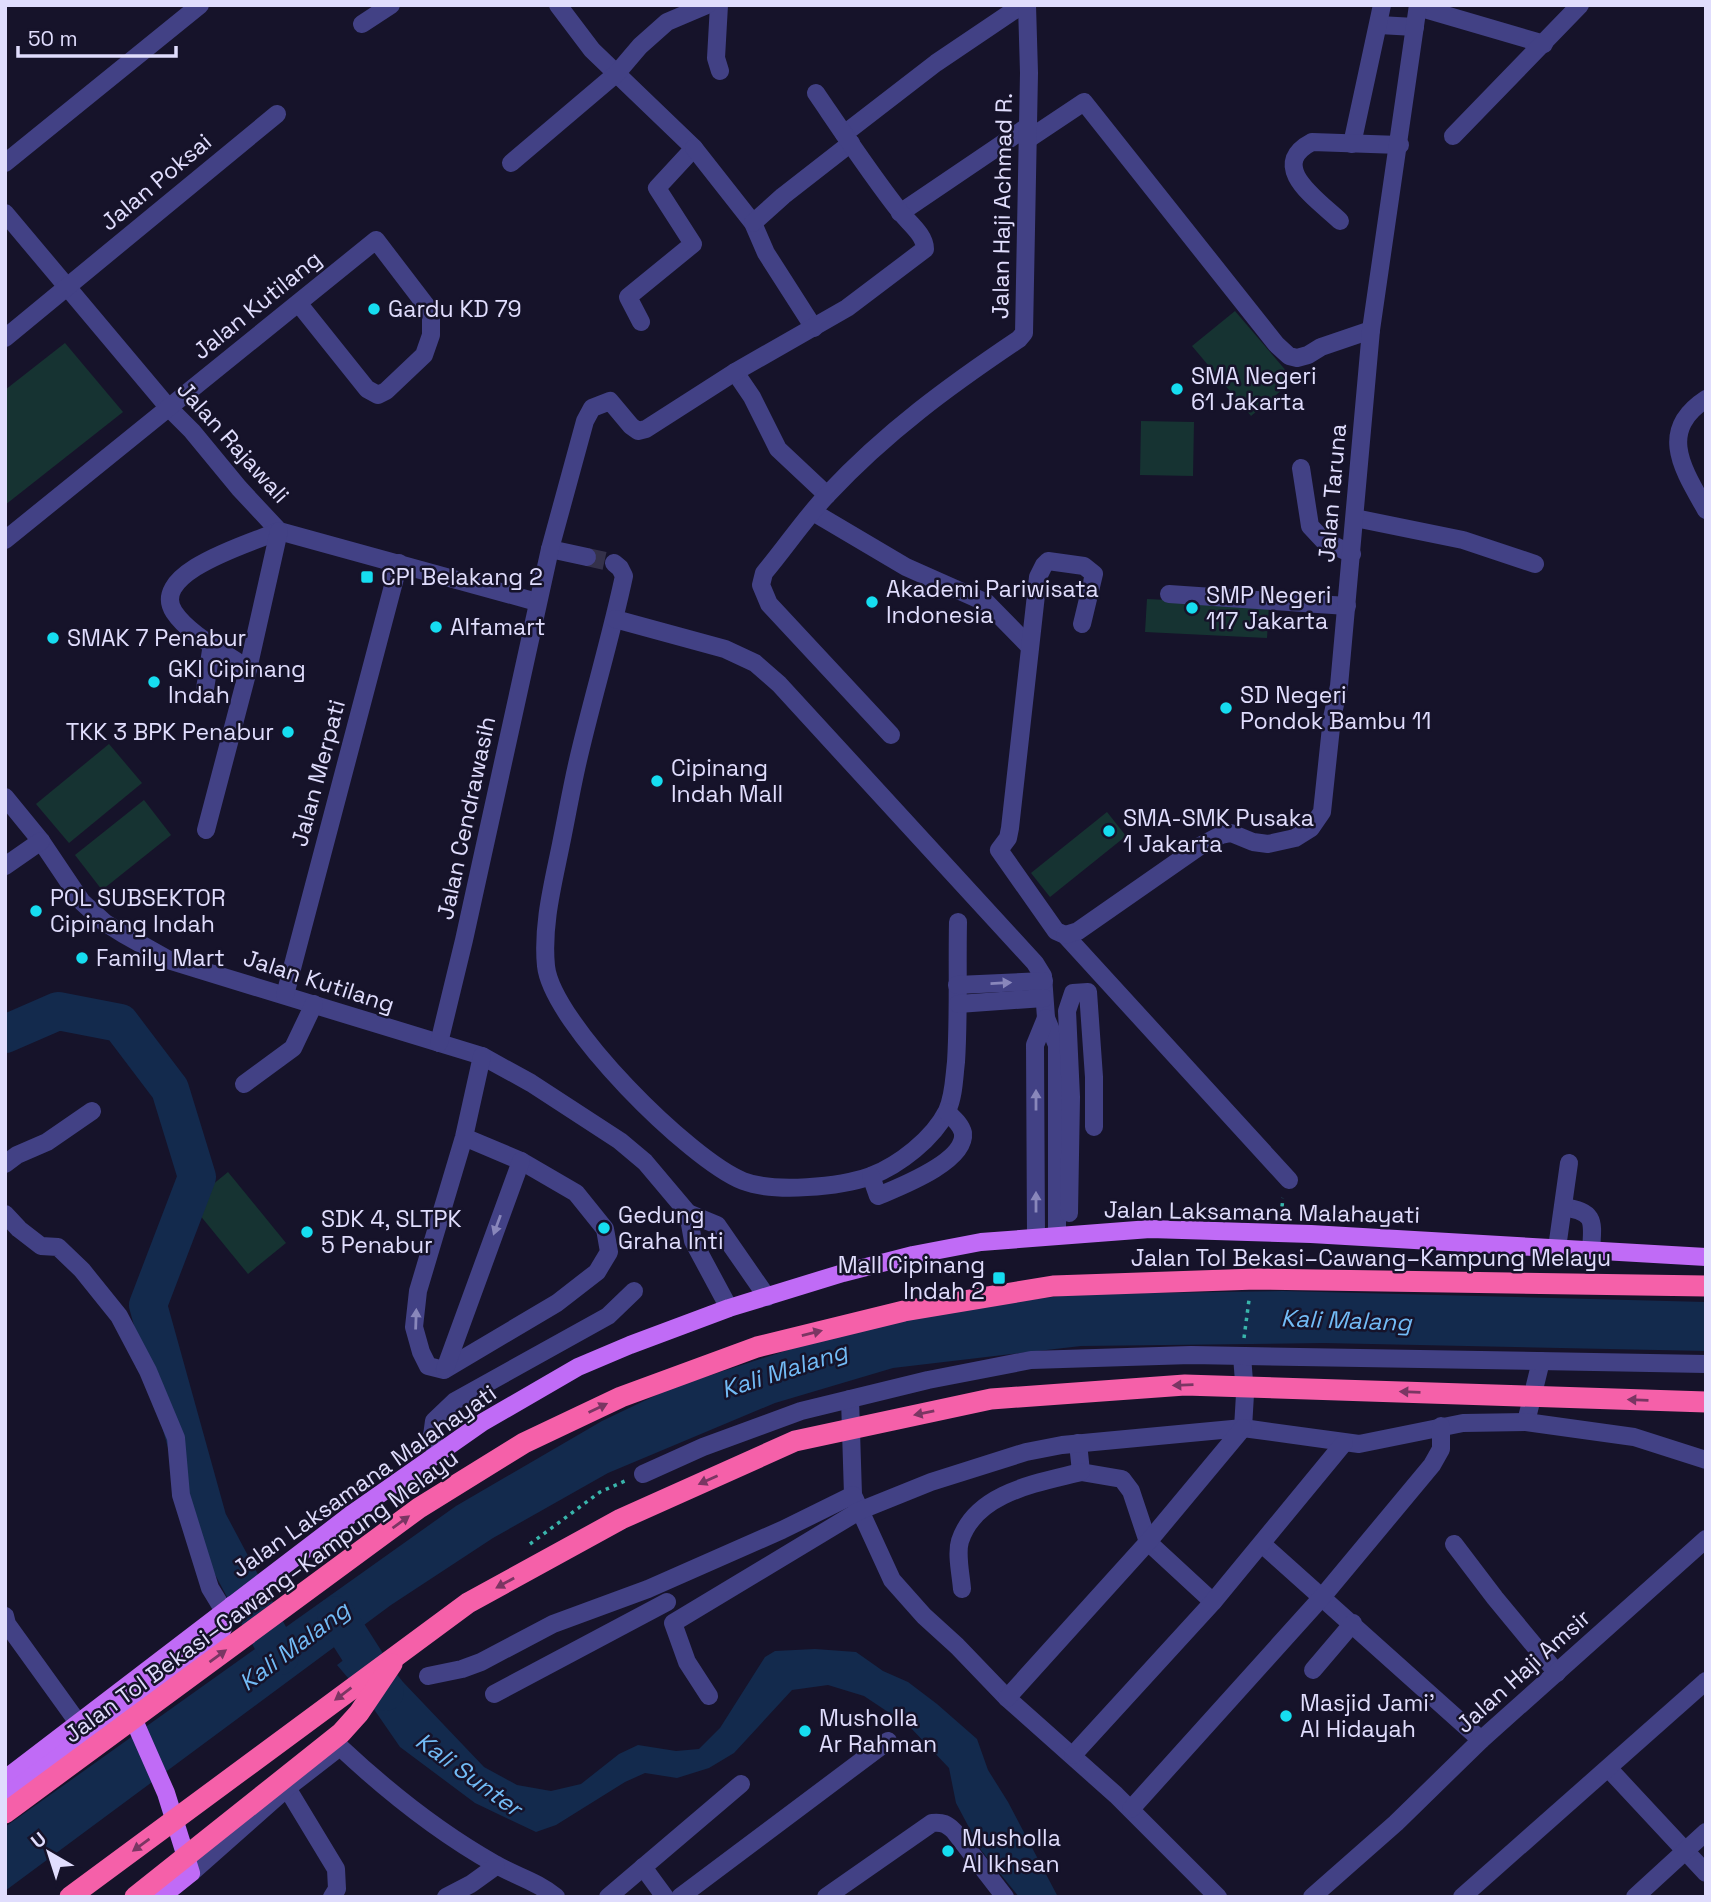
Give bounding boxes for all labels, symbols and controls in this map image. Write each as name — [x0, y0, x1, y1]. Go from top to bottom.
scale bar — [18, 14, 175, 58]
text: 50 m — [28, 25, 78, 52]
street label: Jalan Haji Achmad R. — [985, 93, 1019, 319]
street label: Jalan Poksai — [94, 127, 218, 237]
street label: Jalan Kutilang — [187, 244, 327, 366]
place label: Gardu KD 79 — [388, 294, 522, 324]
marker: Gardu KD 79 — [366, 301, 382, 317]
place label: SMA Negeri 61 Jakarta — [1191, 361, 1317, 417]
street label: Jalan Rajawali — [170, 375, 296, 509]
marker: SMA Negeri 61 Jakarta — [1169, 381, 1185, 397]
street label: Jalan Taruna — [1311, 422, 1353, 564]
place label: CPI Belakang 2 — [381, 562, 543, 592]
marker: CPI Belakang 2 — [359, 569, 375, 585]
place label: Akademi Pariwisata Indonesia — [886, 574, 1099, 630]
place label: SMP Negeri 117 Jakarta — [1206, 580, 1331, 636]
marker: Akademi Pariwisata Indonesia — [864, 594, 880, 610]
marker: SMP Negeri 117 Jakarta — [1184, 600, 1200, 616]
place label: Alfamart — [450, 612, 546, 642]
marker: Alfamart — [428, 619, 444, 635]
place label: SMAK 7 Penabur — [67, 623, 246, 653]
marker: SMAK 7 Penabur — [45, 630, 61, 646]
place label: GKI Cipinang Indah — [168, 654, 306, 710]
marker: GKI Cipinang Indah — [146, 674, 162, 690]
place label: SD Negeri Pondok Bambu 11 — [1240, 680, 1431, 736]
street label: Jalan Merpati — [284, 696, 352, 850]
marker: SD Negeri Pondok Bambu 11 — [1218, 700, 1234, 716]
street label: Jalan Cendrawasih — [430, 714, 502, 922]
place label: TKK 3 BPK Penabur — [66, 717, 274, 747]
marker: TKK 3 BPK Penabur — [280, 724, 296, 740]
place label: Cipinang Indah Mall — [671, 753, 783, 809]
marker: Cipinang Indah Mall — [649, 773, 665, 789]
place label: SMA-SMK Pusaka 1 Jakarta — [1123, 803, 1314, 859]
marker: SMA-SMK Pusaka 1 Jakarta — [1101, 823, 1117, 839]
place label: POL SUBSEKTOR Cipinang Indah — [50, 883, 225, 939]
marker: POL SUBSEKTOR Cipinang Indah — [28, 903, 44, 919]
street label: Jalan Kutilang — [240, 942, 398, 1020]
place label: Family Mart — [96, 943, 225, 973]
marker: Family Mart — [74, 950, 90, 966]
one-way arrow — [990, 977, 1012, 988]
one-way arrow — [1030, 1088, 1042, 1110]
one-way arrow — [1030, 1191, 1042, 1213]
street label: Jalan Laksamana Malahayati — [1104, 1194, 1420, 1230]
place label: Gedung Graha Inti — [618, 1200, 724, 1256]
place label: SDK 4, SLTPK 5 Penabur — [321, 1204, 461, 1260]
one-way arrow — [491, 1215, 502, 1236]
marker: Gedung Graha Inti — [596, 1220, 612, 1236]
marker: SDK 4, SLTPK 5 Penabur — [299, 1224, 315, 1240]
street label: Jalan Tol Bekasi–Cawang–Kampung Melayu — [1131, 1243, 1611, 1273]
place label: Mall Cipinang Indah 2 — [838, 1250, 985, 1306]
marker: Mall Cipinang Indah 2 — [991, 1270, 1007, 1286]
water label: Kali Malang — [1280, 1302, 1413, 1338]
one-way arrow — [410, 1307, 421, 1329]
one-way arrow — [801, 1328, 823, 1339]
water label: Kali Malang — [717, 1335, 852, 1405]
street label: Jalan Laksamana Malahayati — [226, 1378, 502, 1584]
one-way arrow — [1172, 1380, 1194, 1391]
one-way arrow — [1399, 1387, 1421, 1398]
one-way arrow — [1626, 1394, 1648, 1405]
one-way arrow — [587, 1402, 608, 1413]
one-way arrow — [913, 1408, 935, 1419]
street label: Jalan Tol Bekasi–Cawang–Kampung Melayu — [58, 1443, 464, 1749]
one-way arrow — [698, 1474, 718, 1486]
one-way arrow — [392, 1515, 410, 1529]
one-way arrow — [495, 1577, 515, 1589]
water label: Kali Malang — [232, 1593, 357, 1698]
street label: Jalan Haji Amsir — [1449, 1603, 1597, 1739]
one-way arrow — [209, 1650, 227, 1664]
one-way arrow — [335, 1687, 353, 1702]
place label: Masjid Jami' Al Hidayah — [1300, 1688, 1435, 1744]
place label: Musholla Ar Rahman — [819, 1703, 937, 1759]
marker: Masjid Jami' Al Hidayah — [1278, 1708, 1294, 1724]
marker: Musholla Ar Rahman — [797, 1723, 813, 1739]
water label: Kali Sunter — [410, 1725, 531, 1825]
north arrow — [14, 1818, 84, 1888]
place label: Musholla Al Ikhsan — [962, 1823, 1061, 1879]
text: U — [26, 1826, 51, 1854]
one-way arrow — [132, 1837, 150, 1851]
marker: Musholla Al Ikhsan — [940, 1843, 956, 1859]

